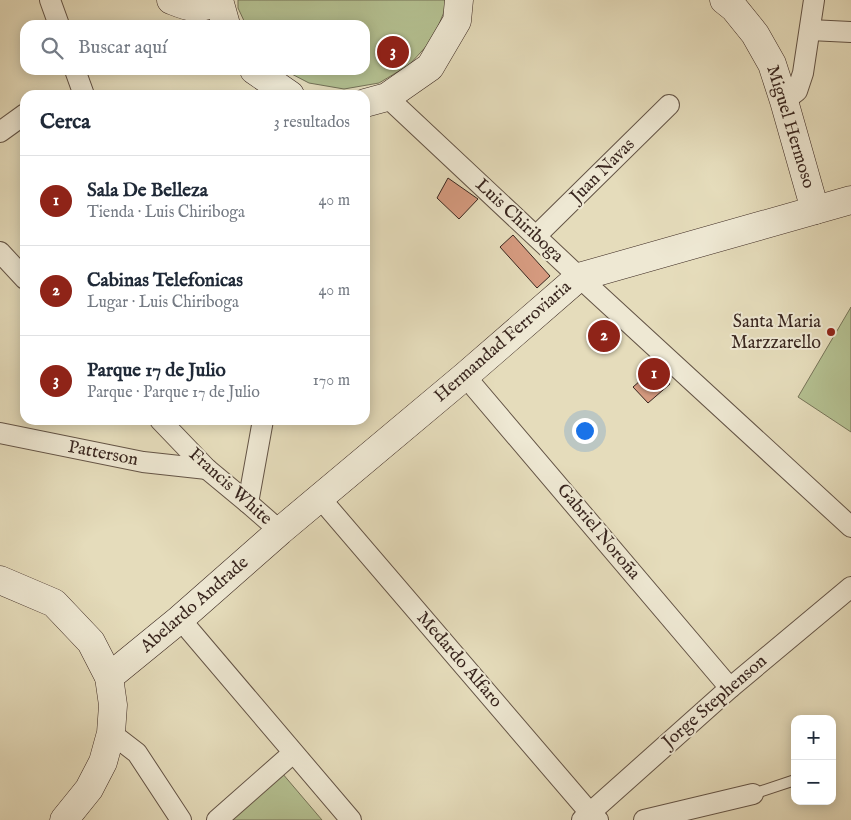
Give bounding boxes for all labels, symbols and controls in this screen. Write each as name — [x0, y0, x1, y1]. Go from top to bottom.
search box — [20, 20, 370, 75]
pin: 3 — [377, 33, 409, 71]
icon: search — [38, 34, 66, 62]
text: Buscar aquí — [78, 36, 167, 60]
street label: Miguel Hermoso — [760, 63, 820, 192]
text: Cerca — [40, 109, 90, 136]
text: 3 resultados — [274, 113, 350, 133]
street label: Juan Navas — [564, 134, 640, 210]
street label: Luis Chiriboga — [470, 174, 568, 268]
text: Sala De Belleza — [87, 179, 208, 203]
text: 1 — [53, 191, 59, 211]
text: 40 m — [318, 191, 350, 211]
text: Tienda · Luis Chiriboga — [87, 203, 245, 223]
text: Cabinas Telefonicas — [87, 269, 243, 293]
street label: Hermandad Ferroviaria — [430, 276, 576, 408]
text: 2 — [52, 281, 60, 301]
text: 40 m — [318, 281, 350, 301]
text: Lugar · Luis Chiriboga — [87, 293, 239, 313]
place label: Santa Maria Marzzarello — [731, 311, 821, 355]
pin: 2 — [588, 317, 620, 355]
marker: Santa Maria Marzzarello — [825, 326, 837, 338]
pin: 1 — [638, 355, 670, 393]
text: Parque 17 de Julio — [87, 359, 226, 383]
text: 3 — [53, 371, 59, 391]
text: 170 m — [313, 371, 350, 391]
text: Parque · Parque 17 de Julio — [87, 383, 260, 403]
your location — [572, 418, 598, 444]
street label: Patterson — [66, 436, 140, 472]
street label: Francis White — [183, 443, 277, 531]
street label: Gabriel Noroña — [551, 479, 645, 585]
street label: Abelardo Andrade — [135, 552, 254, 659]
street label: Medardo Alfaro — [411, 607, 507, 713]
street label: Jorge Stephenson — [656, 650, 772, 755]
map controls — [791, 715, 836, 805]
button: + — [791, 715, 836, 760]
button: − — [791, 760, 836, 805]

